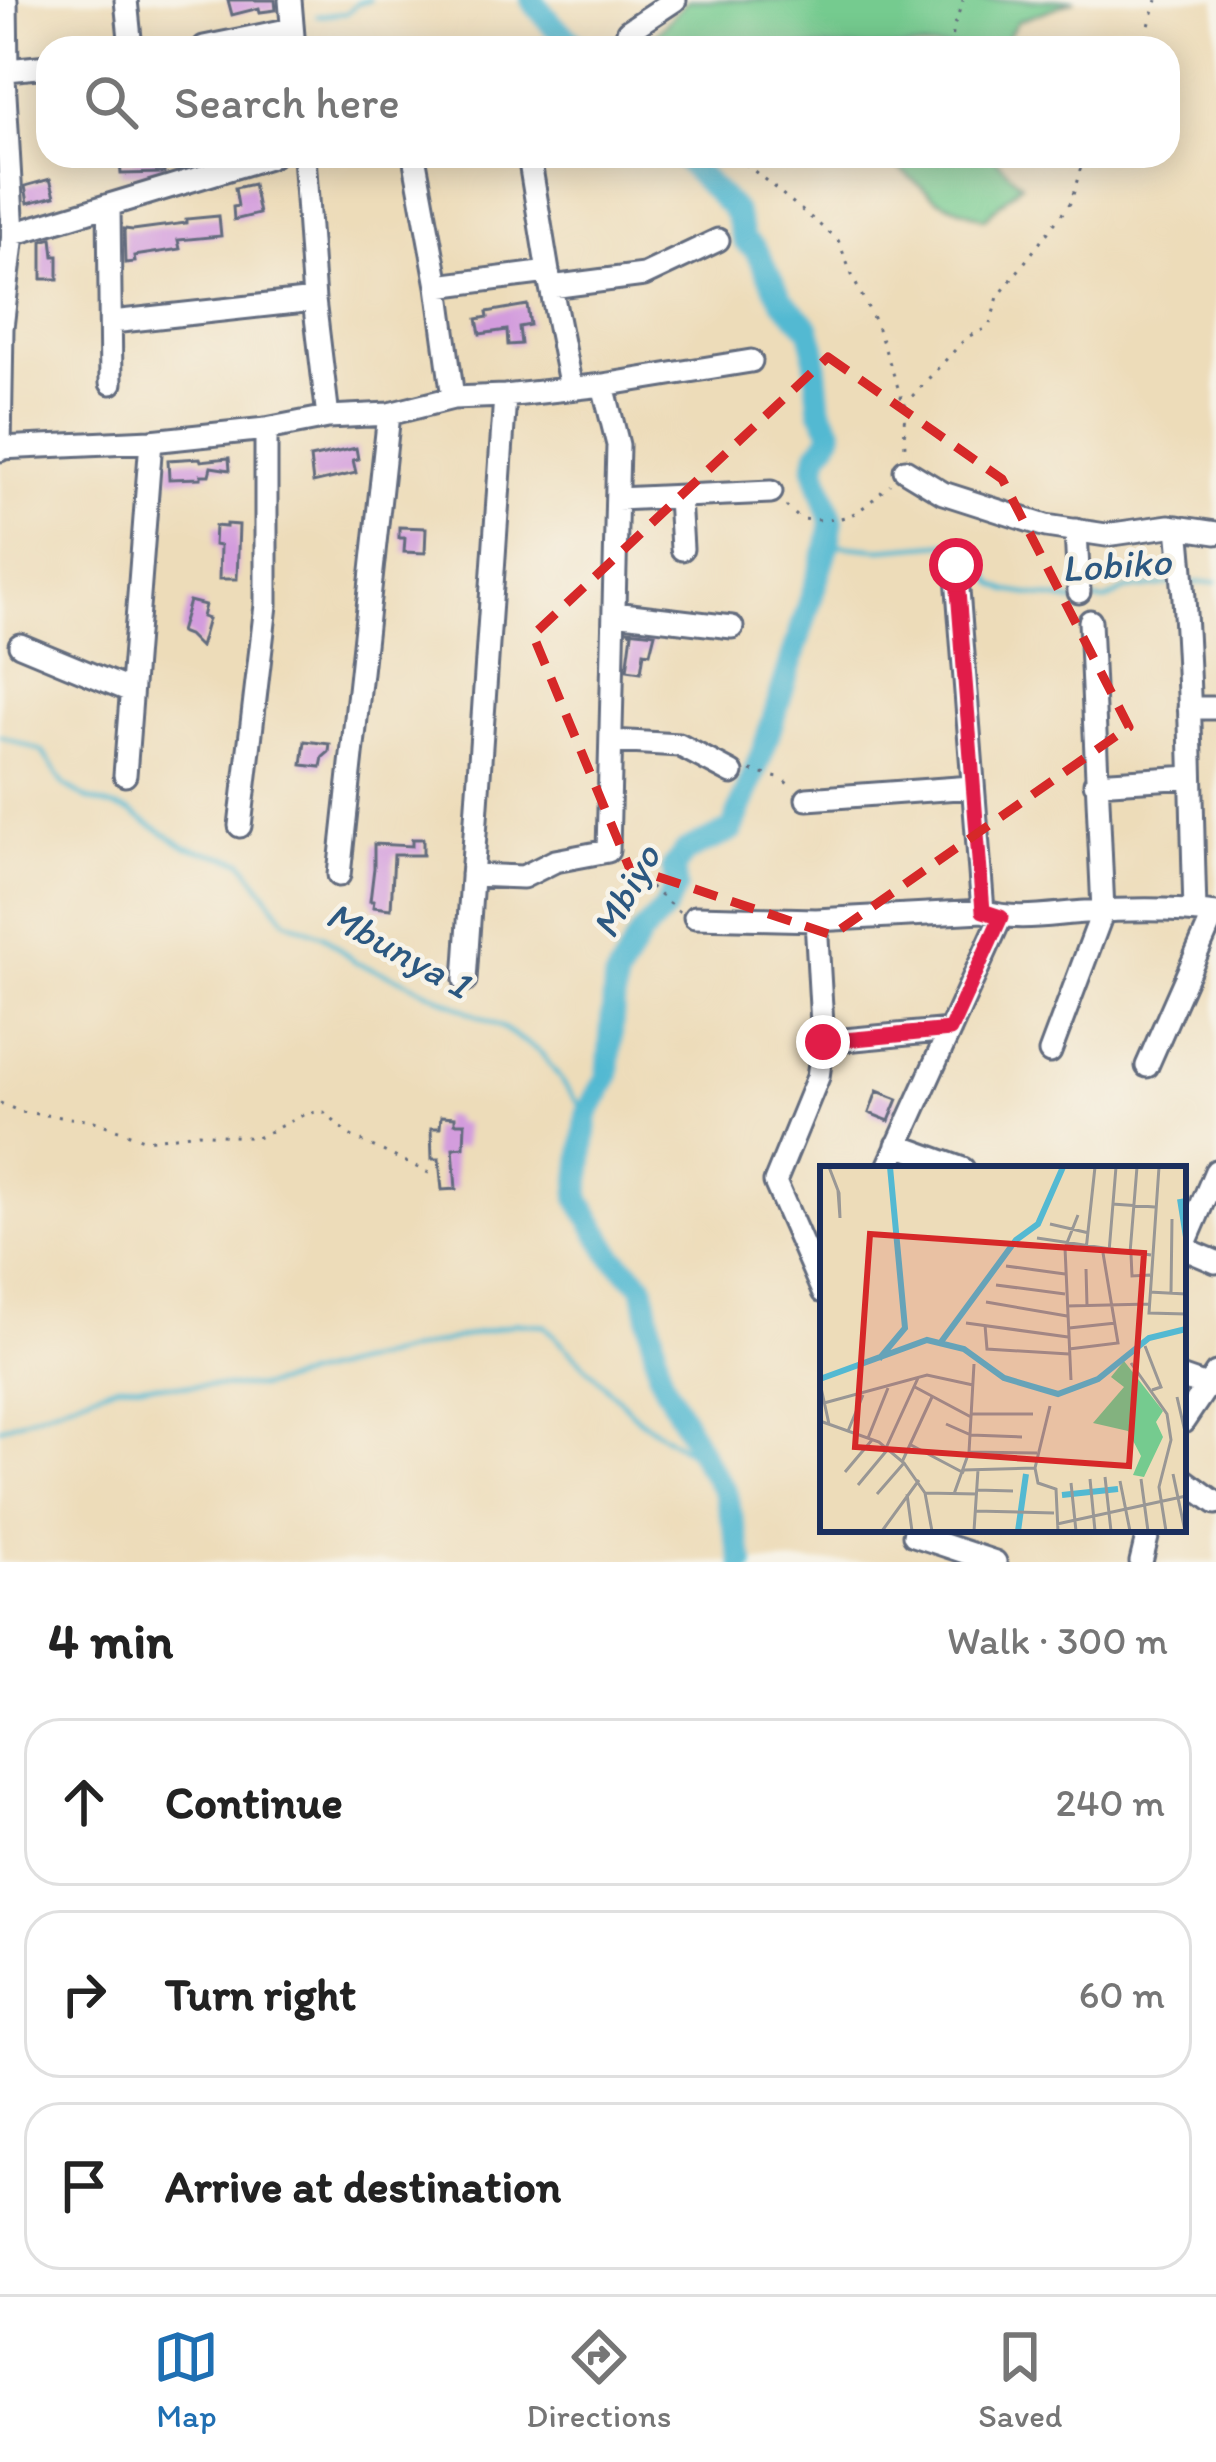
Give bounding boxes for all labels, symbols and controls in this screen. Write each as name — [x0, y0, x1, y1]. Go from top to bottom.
search box — [36, 36, 1180, 168]
icon: search — [78, 69, 144, 135]
text: Search here — [174, 75, 400, 129]
water label: Lobiko — [1060, 537, 1174, 592]
route start — [929, 538, 983, 592]
water label: Mbiyo — [581, 836, 671, 946]
water label: Mbunya 1 — [318, 891, 480, 1009]
route end — [796, 1015, 850, 1069]
inset map — [820, 1166, 1186, 1532]
text: 4 min — [48, 1610, 173, 1671]
text: Walk · 300 m — [947, 1617, 1168, 1664]
icon: ahead — [51, 1769, 117, 1835]
text: Continue — [165, 1775, 343, 1829]
text: 240 m — [1055, 1779, 1165, 1826]
icon: right — [51, 1961, 117, 2027]
text: Turn right — [165, 1967, 356, 2021]
text: 60 m — [1079, 1971, 1165, 2018]
icon: arrive — [51, 2153, 117, 2219]
text: Arrive at destination — [165, 2159, 561, 2213]
tab: Map — [153, 2324, 219, 2435]
tab: Directions — [526, 2324, 671, 2435]
tab: Saved — [978, 2324, 1063, 2435]

